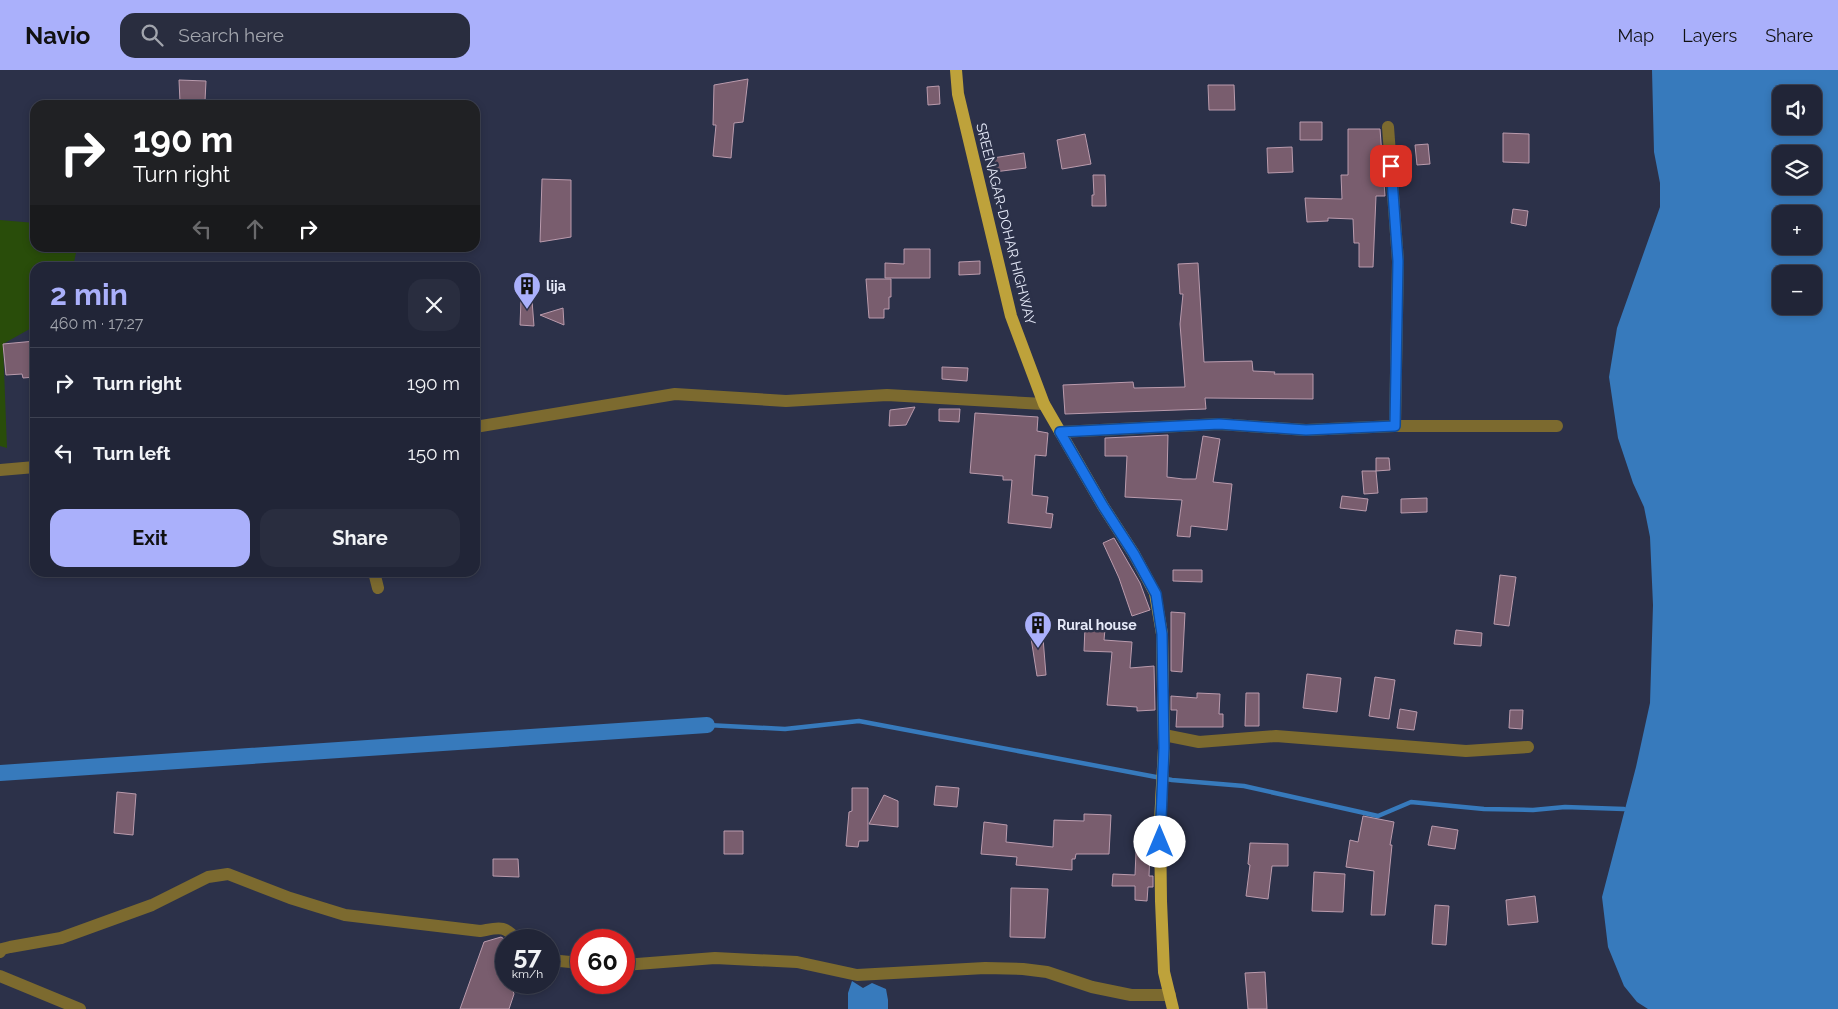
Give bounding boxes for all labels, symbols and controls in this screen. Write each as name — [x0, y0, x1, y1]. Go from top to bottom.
search box — [120, 13, 470, 58]
text: Navio — [25, 21, 90, 50]
icon: search — [138, 21, 166, 49]
text: Search here — [178, 24, 284, 46]
text: Map — [1618, 25, 1654, 46]
text: Layers — [1682, 25, 1737, 46]
text: Share — [1765, 25, 1813, 46]
map controls — [1772, 85, 1822, 315]
button: sound — [1772, 85, 1822, 135]
text: 190 m — [133, 119, 233, 160]
icon: right — [50, 120, 115, 185]
street label: SREENAGAR-DOHAR HIGHWAY — [973, 121, 1039, 327]
pin — [1370, 145, 1412, 187]
button: layers — [1772, 145, 1822, 195]
icon: arrive — [1377, 152, 1405, 180]
text: Turn right — [133, 161, 230, 187]
button: + — [1772, 205, 1822, 255]
icon: left — [188, 215, 216, 243]
icon: ahead — [241, 215, 269, 243]
icon: right — [294, 215, 322, 243]
button: − — [1772, 265, 1822, 315]
building icon: lija — [512, 271, 542, 310]
text: 2 min — [50, 277, 128, 312]
place label: lija — [546, 278, 566, 294]
button: close — [408, 279, 460, 331]
text: 460 m · 17:27 — [50, 314, 143, 333]
icon: right — [50, 369, 78, 397]
text: Turn right — [93, 372, 182, 394]
text: 190 m — [407, 372, 460, 394]
icon: left — [50, 439, 78, 467]
text: Turn left — [93, 442, 170, 464]
text: 150 m — [408, 442, 460, 464]
button: Exit — [50, 509, 250, 567]
button: Share — [260, 509, 460, 567]
building icon: Rural house — [1023, 610, 1053, 649]
place label: Rural house — [1057, 617, 1137, 633]
position arrow — [1133, 815, 1185, 867]
speed limit sign: 60 — [570, 929, 635, 994]
text: 57 — [514, 940, 541, 970]
text: km/h — [512, 967, 543, 981]

